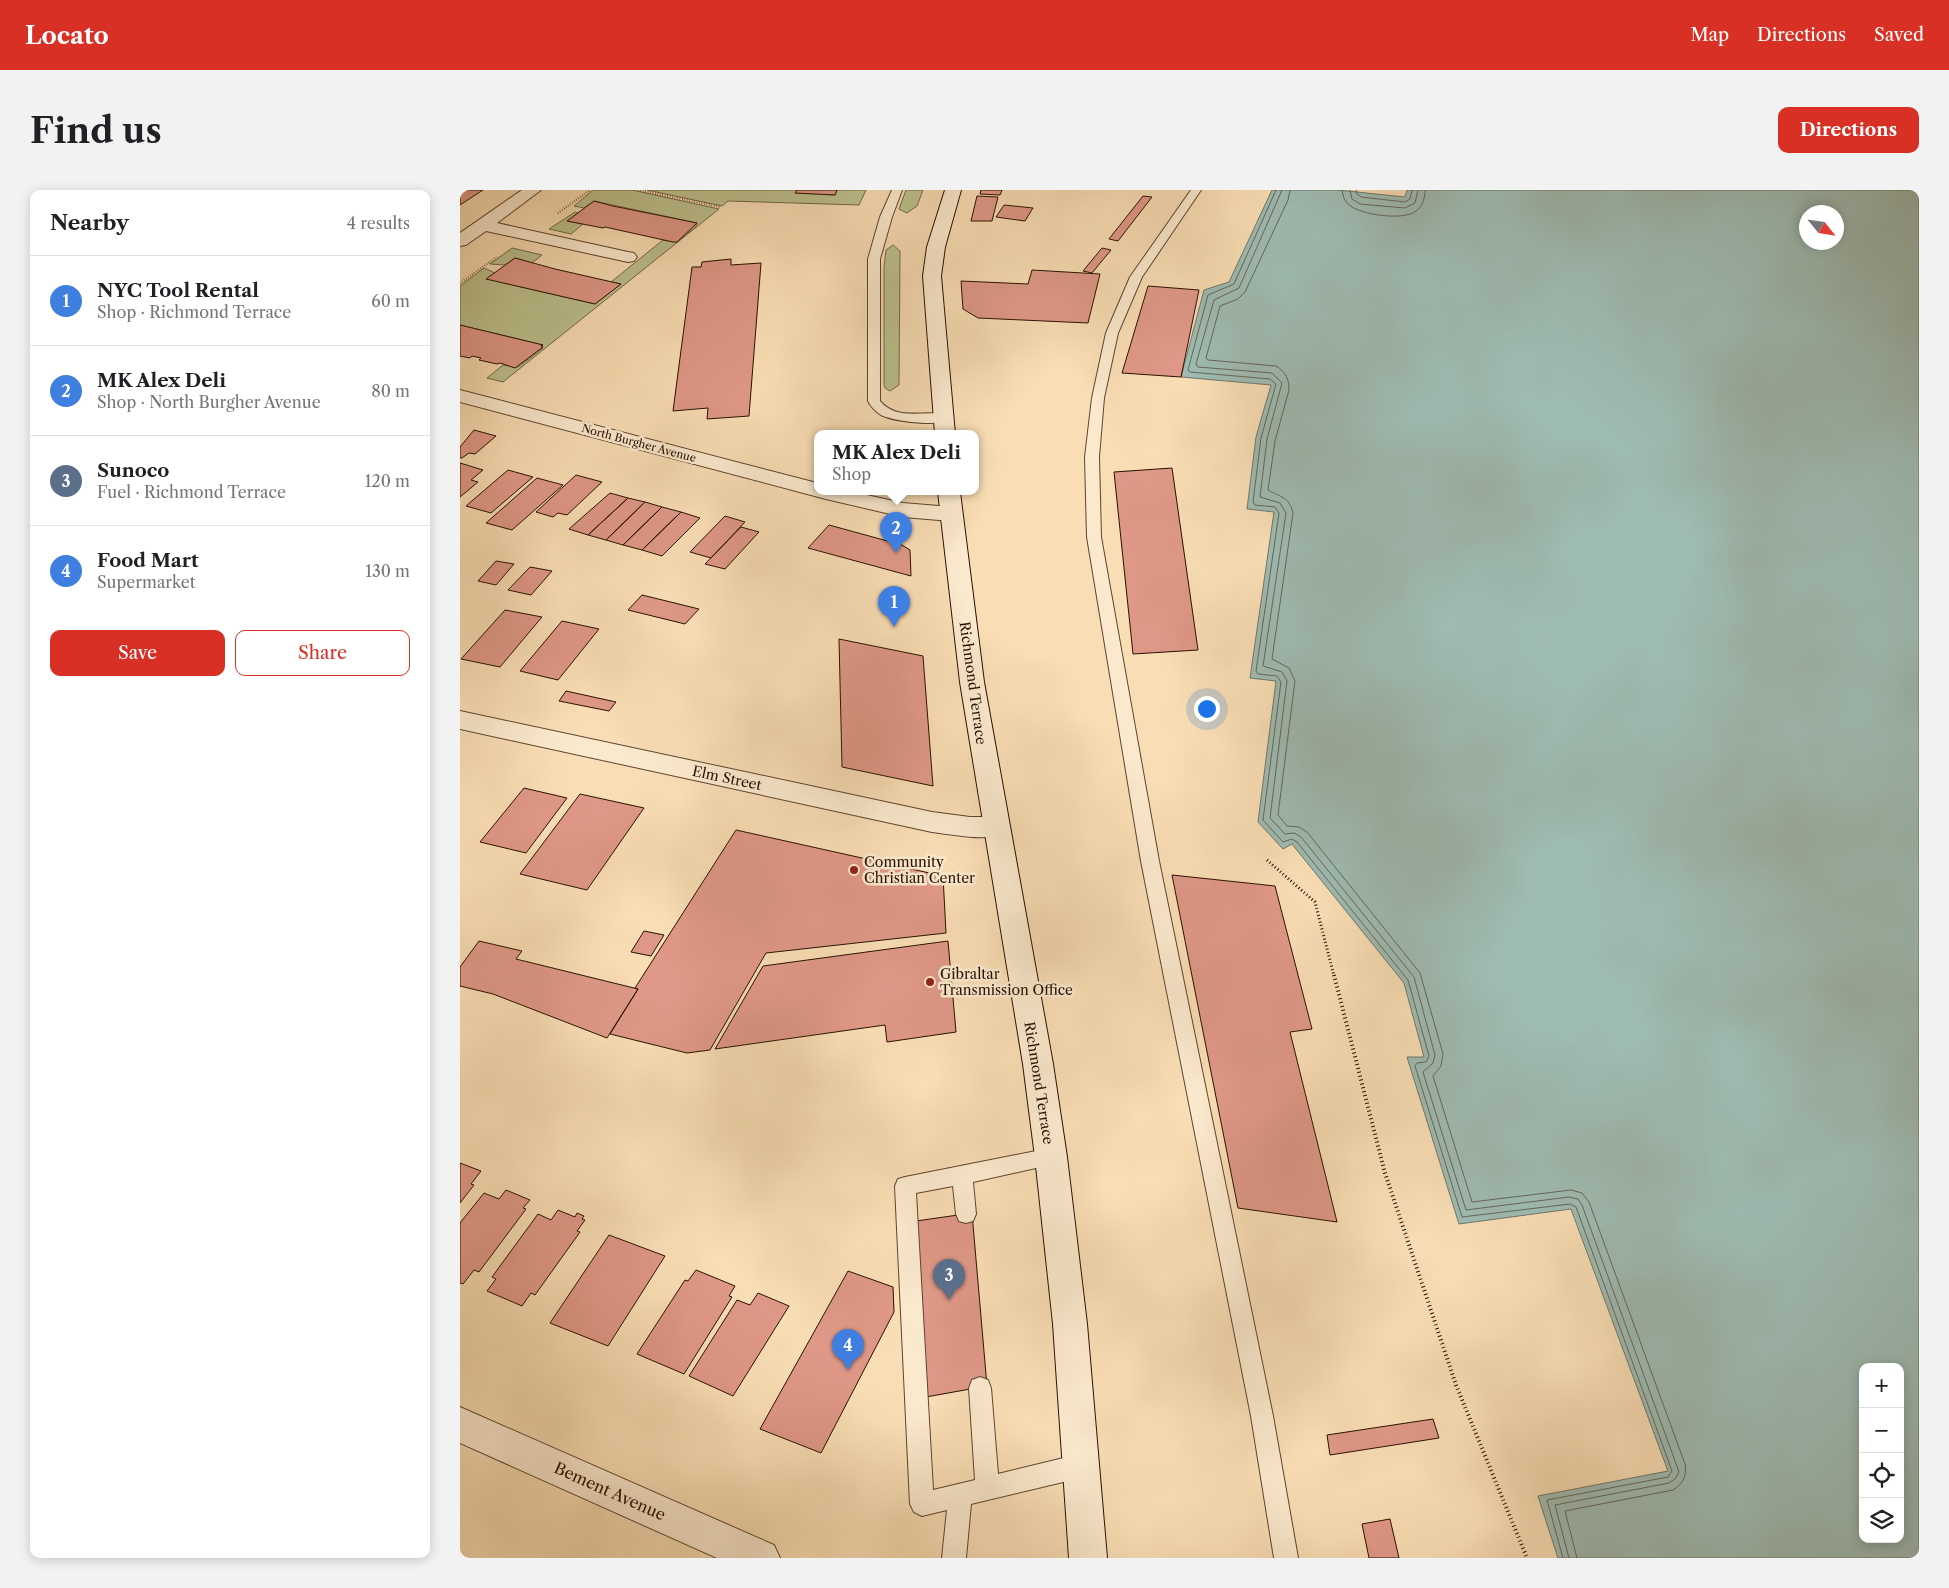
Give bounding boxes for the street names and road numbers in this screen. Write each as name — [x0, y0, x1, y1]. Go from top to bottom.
street label: North Burgher Avenue — [580, 421, 698, 465]
street label: Richmond Terrace — [955, 620, 991, 746]
street label: Elm Street — [691, 762, 763, 794]
street label: Richmond Terrace — [1020, 1020, 1058, 1146]
street label: Bement Avenue — [551, 1457, 669, 1525]

